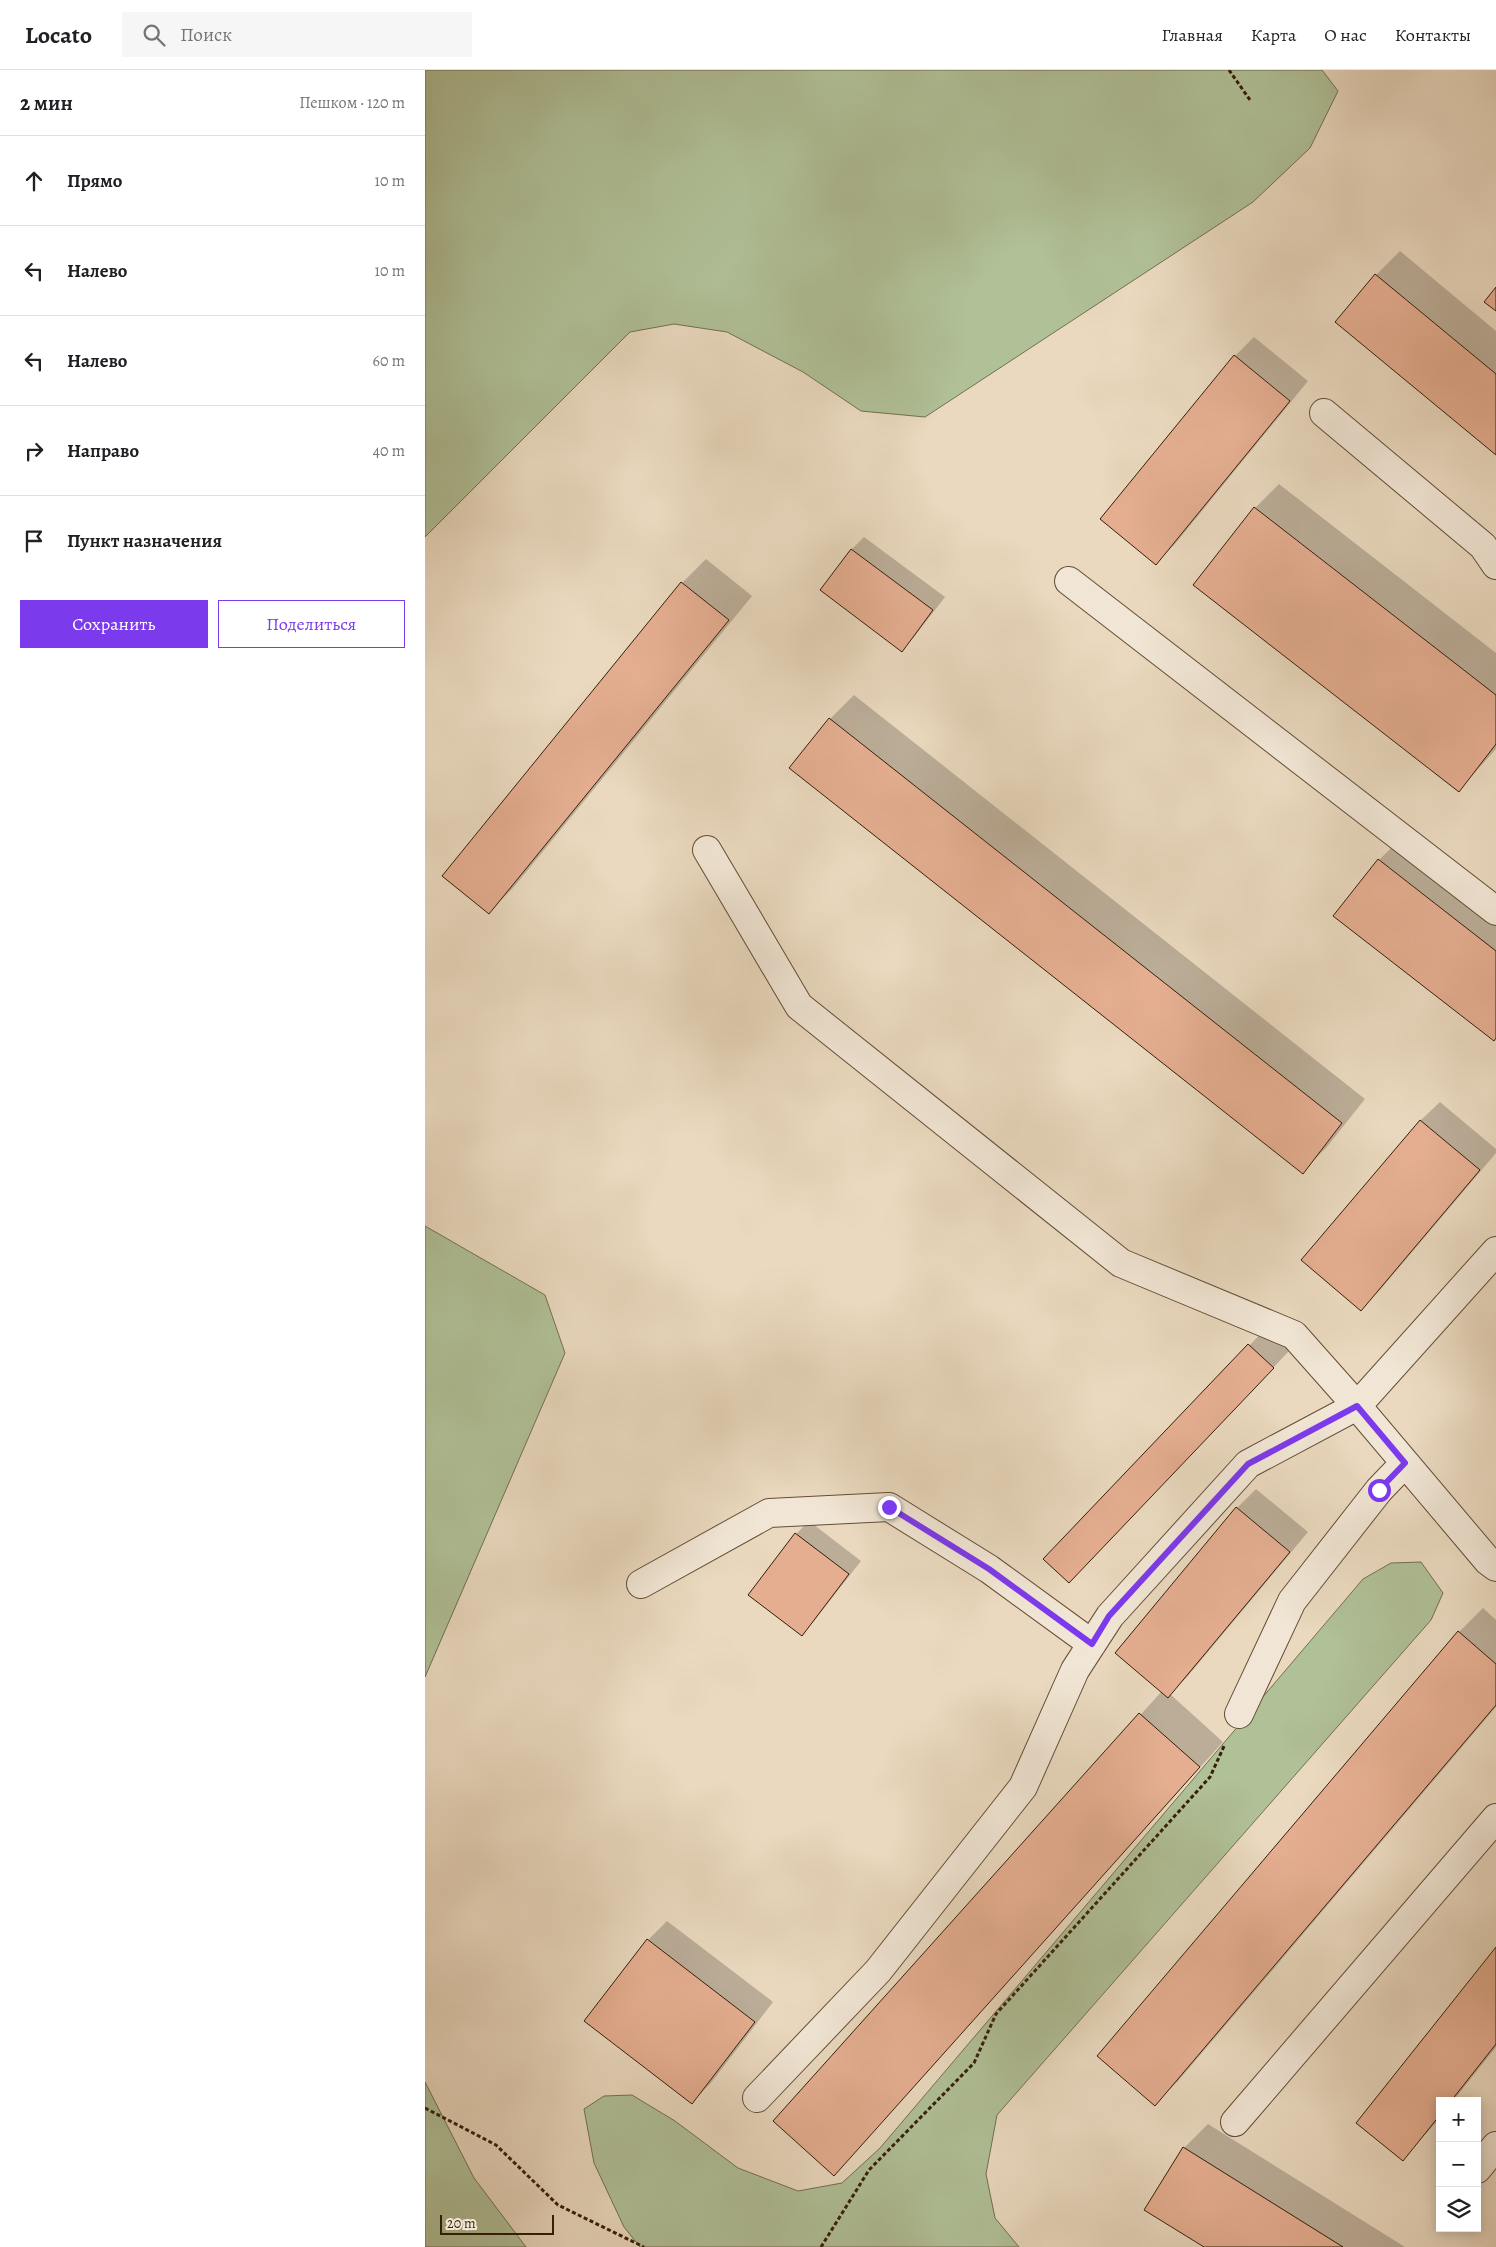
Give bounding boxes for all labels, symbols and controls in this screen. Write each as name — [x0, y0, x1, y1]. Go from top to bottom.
search box — [122, 12, 472, 57]
text: Locato — [25, 19, 92, 51]
icon: search — [140, 21, 168, 49]
text: Поиск — [180, 22, 232, 48]
text: Главная — [1162, 23, 1223, 47]
text: Карта — [1251, 23, 1296, 47]
text: О нас — [1324, 23, 1367, 47]
text: Контакты — [1395, 23, 1471, 47]
text: 2 мин — [20, 89, 73, 117]
text: Пешком · 120 m — [299, 92, 405, 114]
icon: ahead — [20, 167, 48, 195]
text: Прямо — [67, 168, 122, 194]
text: 10 m — [375, 170, 405, 192]
icon: left — [20, 257, 48, 285]
text: Налево — [67, 258, 127, 284]
text: 10 m — [375, 260, 405, 282]
icon: left — [20, 347, 48, 375]
text: Налево — [67, 348, 127, 374]
text: 60 m — [373, 350, 405, 372]
icon: right — [20, 437, 48, 465]
text: Направо — [67, 438, 139, 464]
text: 40 m — [373, 440, 405, 462]
icon: arrive — [20, 527, 48, 555]
text: Пункт назначения — [67, 528, 222, 554]
button: Сохранить — [20, 600, 208, 648]
button: Поделиться — [218, 600, 405, 648]
route start — [1368, 1479, 1391, 1502]
route end — [878, 1496, 901, 1519]
map controls — [1436, 2097, 1481, 2232]
button: + — [1436, 2097, 1481, 2142]
button: − — [1436, 2142, 1481, 2187]
button: layers — [1436, 2187, 1481, 2232]
scale bar — [440, 2212, 554, 2235]
text: 20 m — [447, 2214, 476, 2233]

